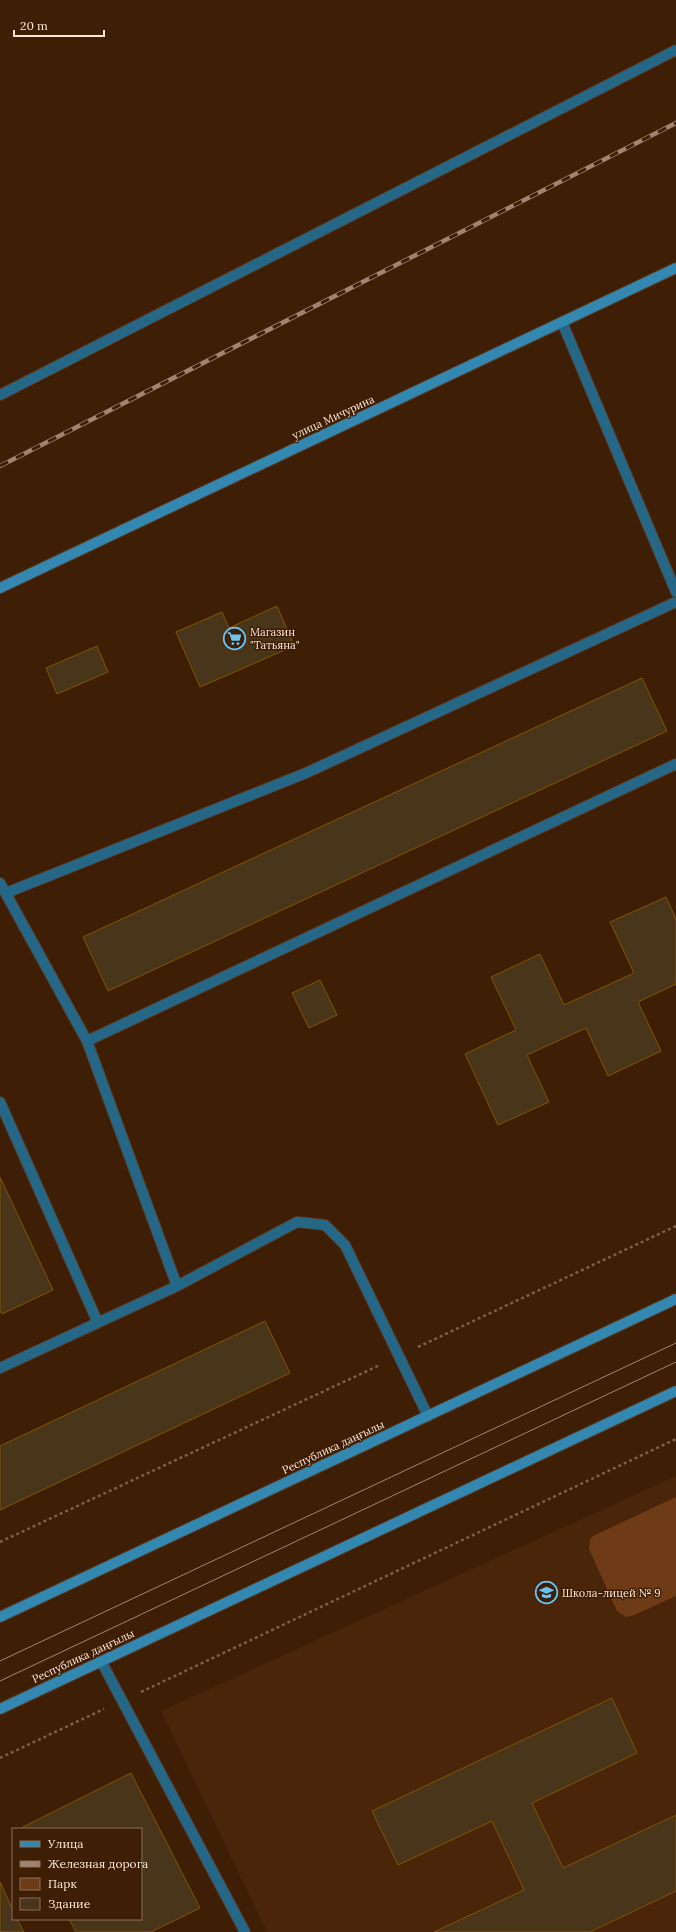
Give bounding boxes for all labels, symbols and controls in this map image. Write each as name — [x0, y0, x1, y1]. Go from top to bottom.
scale bar — [14, 12, 104, 38]
text: 20 m — [20, 18, 48, 33]
street label: улица Мичурина — [290, 392, 377, 442]
supermarket icon: Магазин "Татьяна" — [221, 625, 247, 651]
place label: Магазин "Татьяна" — [250, 625, 300, 652]
street label: Республика даңғылы — [279, 1417, 387, 1477]
school or university icon: Школа-лицей № 9 — [534, 1580, 560, 1606]
place label: Школа-лицей № 9 — [562, 1586, 661, 1600]
street label: Республика даңғылы — [29, 1626, 137, 1686]
legend — [12, 1828, 142, 1920]
text: Улица — [47, 1836, 84, 1851]
text: Железная дорога — [48, 1856, 148, 1871]
text: Парк — [48, 1876, 77, 1891]
text: Здание — [48, 1896, 91, 1911]

